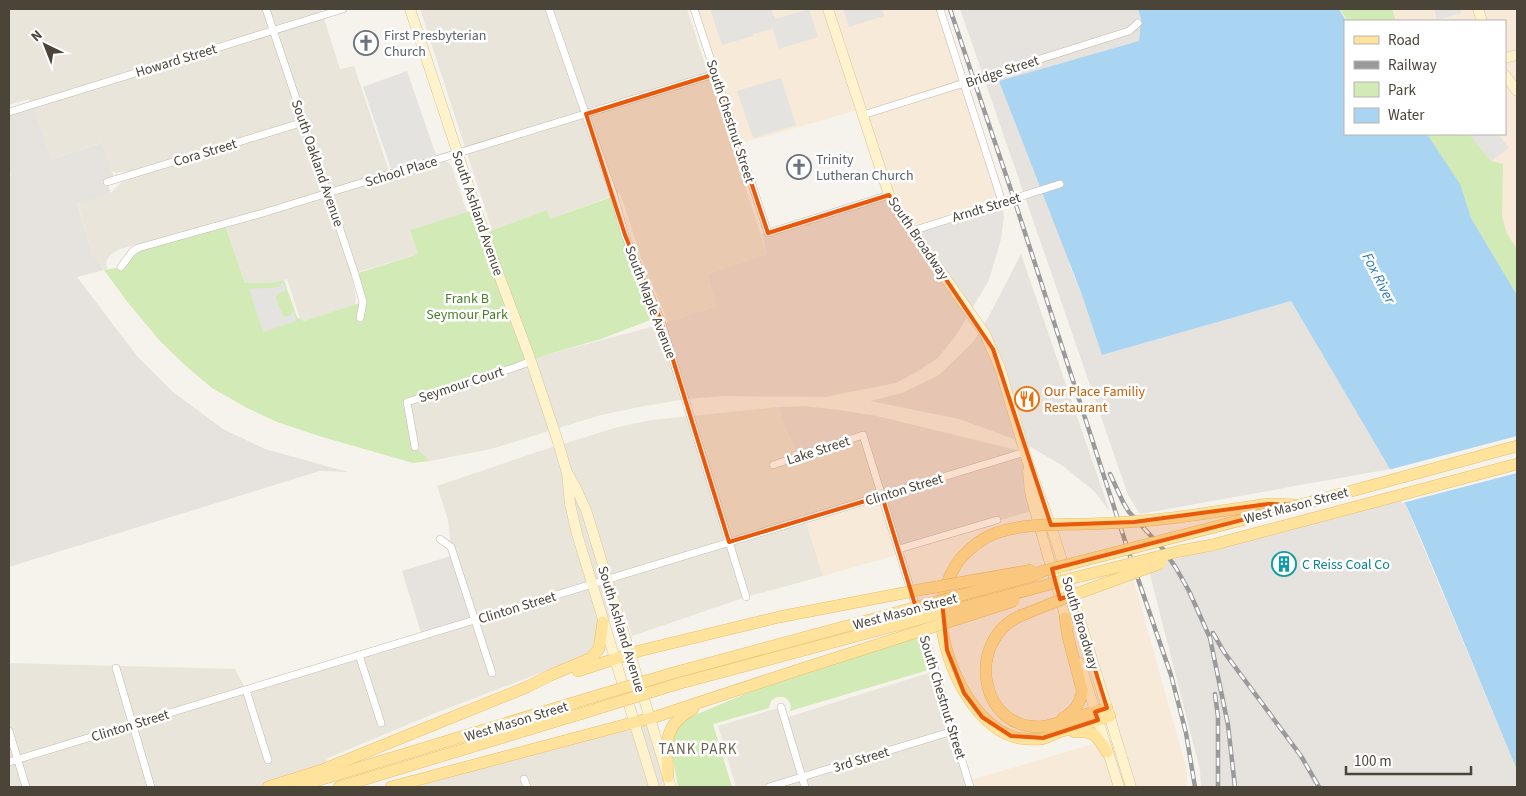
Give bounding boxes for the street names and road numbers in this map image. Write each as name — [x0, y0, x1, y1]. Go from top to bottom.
street label: Howard Street — [133, 39, 220, 83]
street label: Bridge Street — [963, 51, 1042, 93]
street label: South Chestnut Street — [701, 57, 760, 186]
street label: South Oakland Avenue — [286, 97, 348, 230]
street label: Cora Street — [171, 134, 240, 172]
street label: South Ashland Avenue — [446, 148, 508, 279]
street label: School Place — [363, 151, 440, 192]
street label: Arndt Street — [950, 188, 1023, 228]
street label: South Broadway — [883, 193, 954, 285]
street label: South Maple Avenue — [619, 243, 681, 362]
street label: Seymour Court — [416, 362, 507, 408]
street label: Lake Street — [784, 431, 853, 471]
street label: Clinton Street — [863, 469, 946, 511]
street label: West Mason Street — [1242, 482, 1351, 530]
street label: South Ashland Avenue — [592, 564, 650, 695]
street label: South Broadway — [1056, 574, 1104, 673]
street label: Clinton Street — [476, 587, 559, 629]
street label: West Mason Street — [851, 588, 960, 636]
street label: South Chestnut Street — [914, 633, 970, 762]
street label: West Mason Street — [462, 697, 571, 747]
street label: Clinton Street — [89, 705, 172, 747]
street label: 3rd Street — [831, 742, 892, 778]

